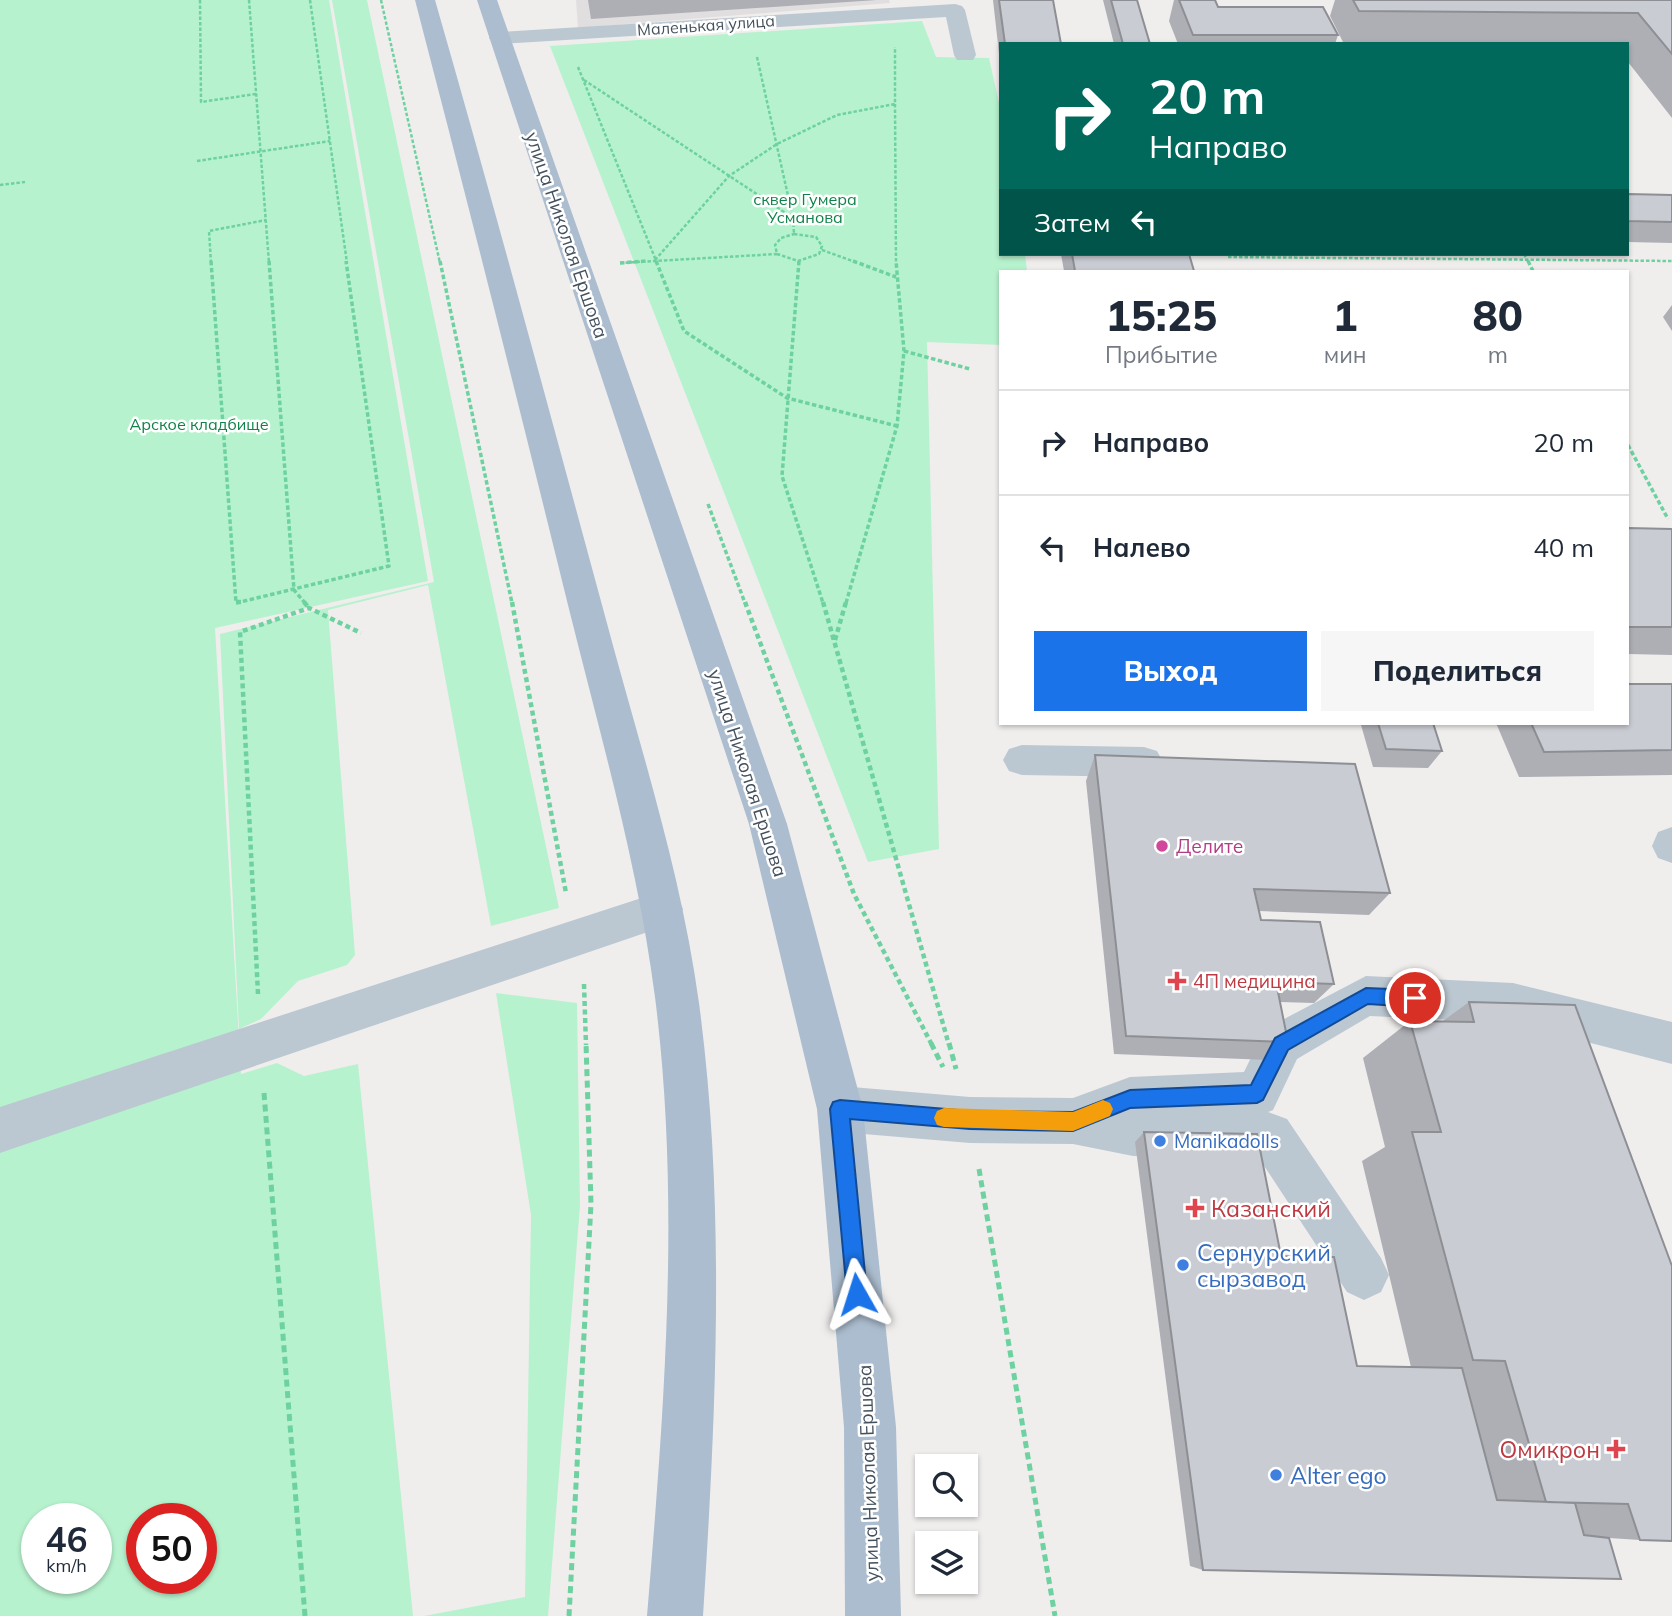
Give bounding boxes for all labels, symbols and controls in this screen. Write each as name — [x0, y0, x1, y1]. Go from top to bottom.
street label: Маленькая улица — [636, 10, 776, 40]
text: 20 m — [1149, 65, 1265, 126]
icon: right — [1034, 70, 1125, 161]
text: Направо — [1149, 126, 1288, 166]
street label: улица Николая Ершова — [520, 129, 614, 341]
park label: сквер Гумера Усманова — [753, 189, 857, 227]
icon: left — [1125, 203, 1163, 241]
text: Затем — [1034, 206, 1111, 239]
text: 15:25 — [1105, 289, 1217, 342]
text: 1 — [1333, 289, 1358, 342]
text: 80 — [1473, 289, 1523, 342]
text: Прибытие — [1105, 340, 1218, 369]
text: мин — [1324, 340, 1367, 369]
text: m — [1488, 340, 1508, 369]
park label: Арское кладбище — [129, 414, 269, 434]
icon: right — [1034, 424, 1072, 462]
text: Направо — [1093, 426, 1209, 459]
text: 20 m — [1533, 426, 1594, 459]
icon: left — [1034, 529, 1072, 567]
text: Налево — [1093, 531, 1191, 564]
text: 40 m — [1533, 531, 1594, 564]
button: Выход — [1034, 631, 1307, 711]
button: Поделиться — [1321, 631, 1594, 711]
street label: улица Николая Ершова — [703, 666, 793, 880]
place label: Делите — [1176, 834, 1243, 858]
marker: Делите — [1154, 838, 1170, 854]
pin — [1385, 968, 1445, 1028]
place label: 4П медицина — [1193, 969, 1316, 993]
marker: 4П медицина — [1167, 971, 1187, 991]
icon: arrive — [1396, 979, 1434, 1017]
place label: Manikadolls — [1174, 1129, 1279, 1153]
marker: Manikadolls — [1152, 1133, 1168, 1149]
place label: Казанский — [1211, 1194, 1331, 1223]
marker: Казанский — [1185, 1198, 1205, 1218]
place label: Сернурский сырзавод — [1197, 1238, 1331, 1293]
position arrow — [820, 1257, 894, 1331]
marker: Сернурский сырзавод — [1175, 1257, 1191, 1273]
street label: улица Николая Ершова — [852, 1364, 884, 1582]
place label: Омикрон — [1500, 1435, 1600, 1464]
marker: Омикрон — [1606, 1439, 1626, 1459]
map controls — [915, 1454, 978, 1594]
button: search — [915, 1454, 978, 1517]
place label: Alter ego — [1290, 1461, 1387, 1490]
marker: Alter ego — [1268, 1467, 1284, 1483]
speed limit sign: 50 — [126, 1503, 217, 1594]
text: 46 — [45, 1517, 88, 1561]
button: layers — [915, 1531, 978, 1594]
text: km/h — [46, 1554, 87, 1577]

